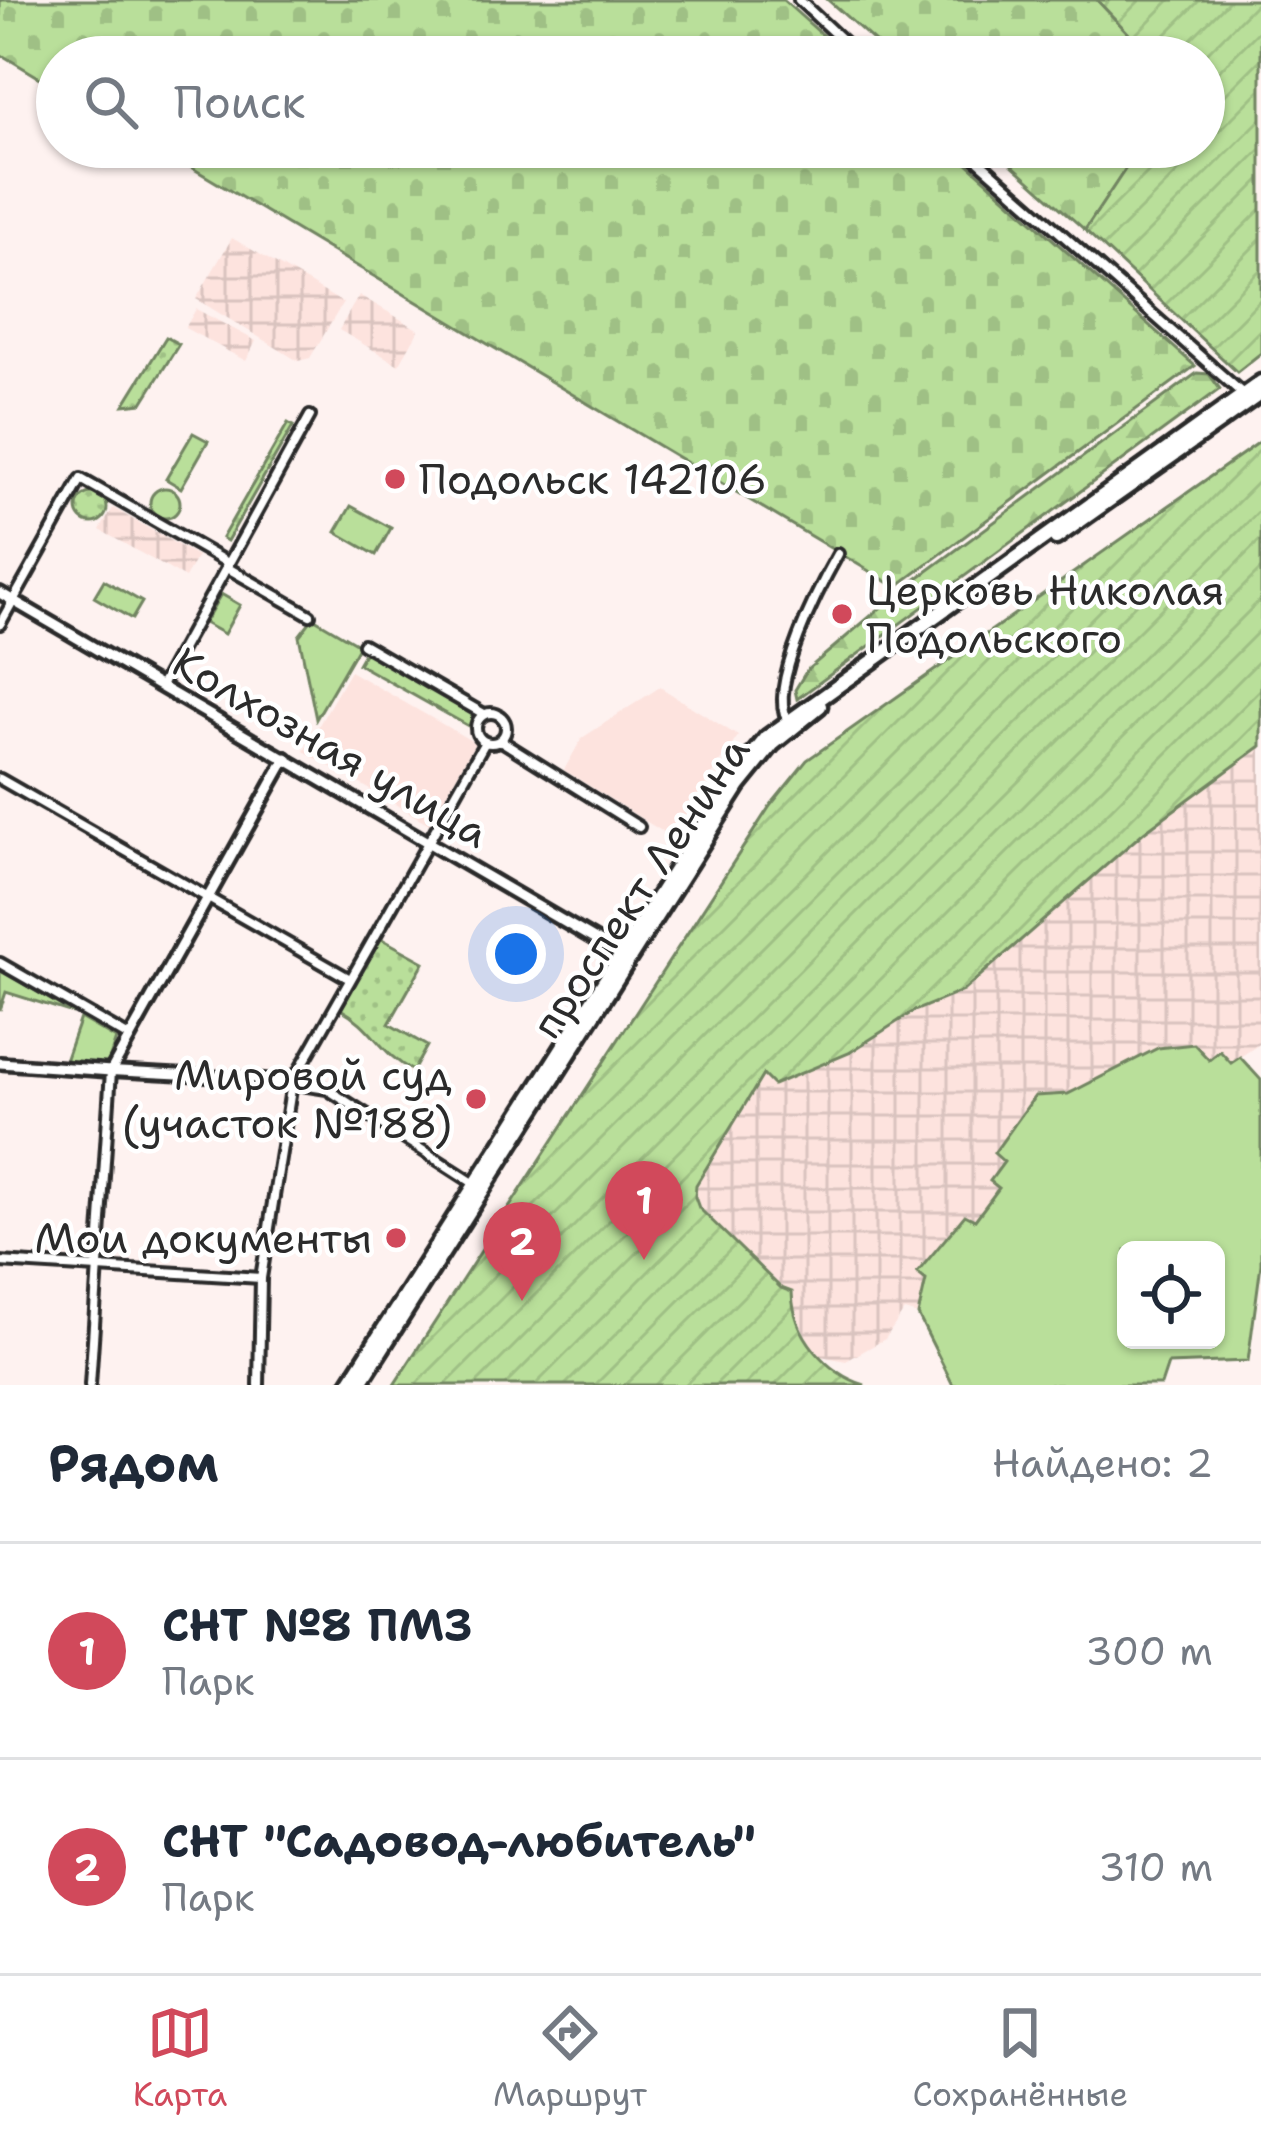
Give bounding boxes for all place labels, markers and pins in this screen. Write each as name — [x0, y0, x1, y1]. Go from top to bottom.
place label: Подольск 142106 — [419, 451, 767, 507]
marker: Подольск 142106 — [382, 466, 408, 492]
place label: Церковь Николая Подольского — [866, 562, 1225, 666]
marker: Церковь Николая Подольского — [829, 601, 855, 627]
place label: Мировой суд (участок №188) — [121, 1047, 452, 1151]
marker: Мировой суд (участок №188) — [463, 1086, 489, 1112]
pin: 1 — [605, 1161, 683, 1260]
pin: 2 — [483, 1202, 561, 1301]
place label: Мои документы — [35, 1210, 372, 1266]
marker: Мои документы — [383, 1225, 409, 1251]

